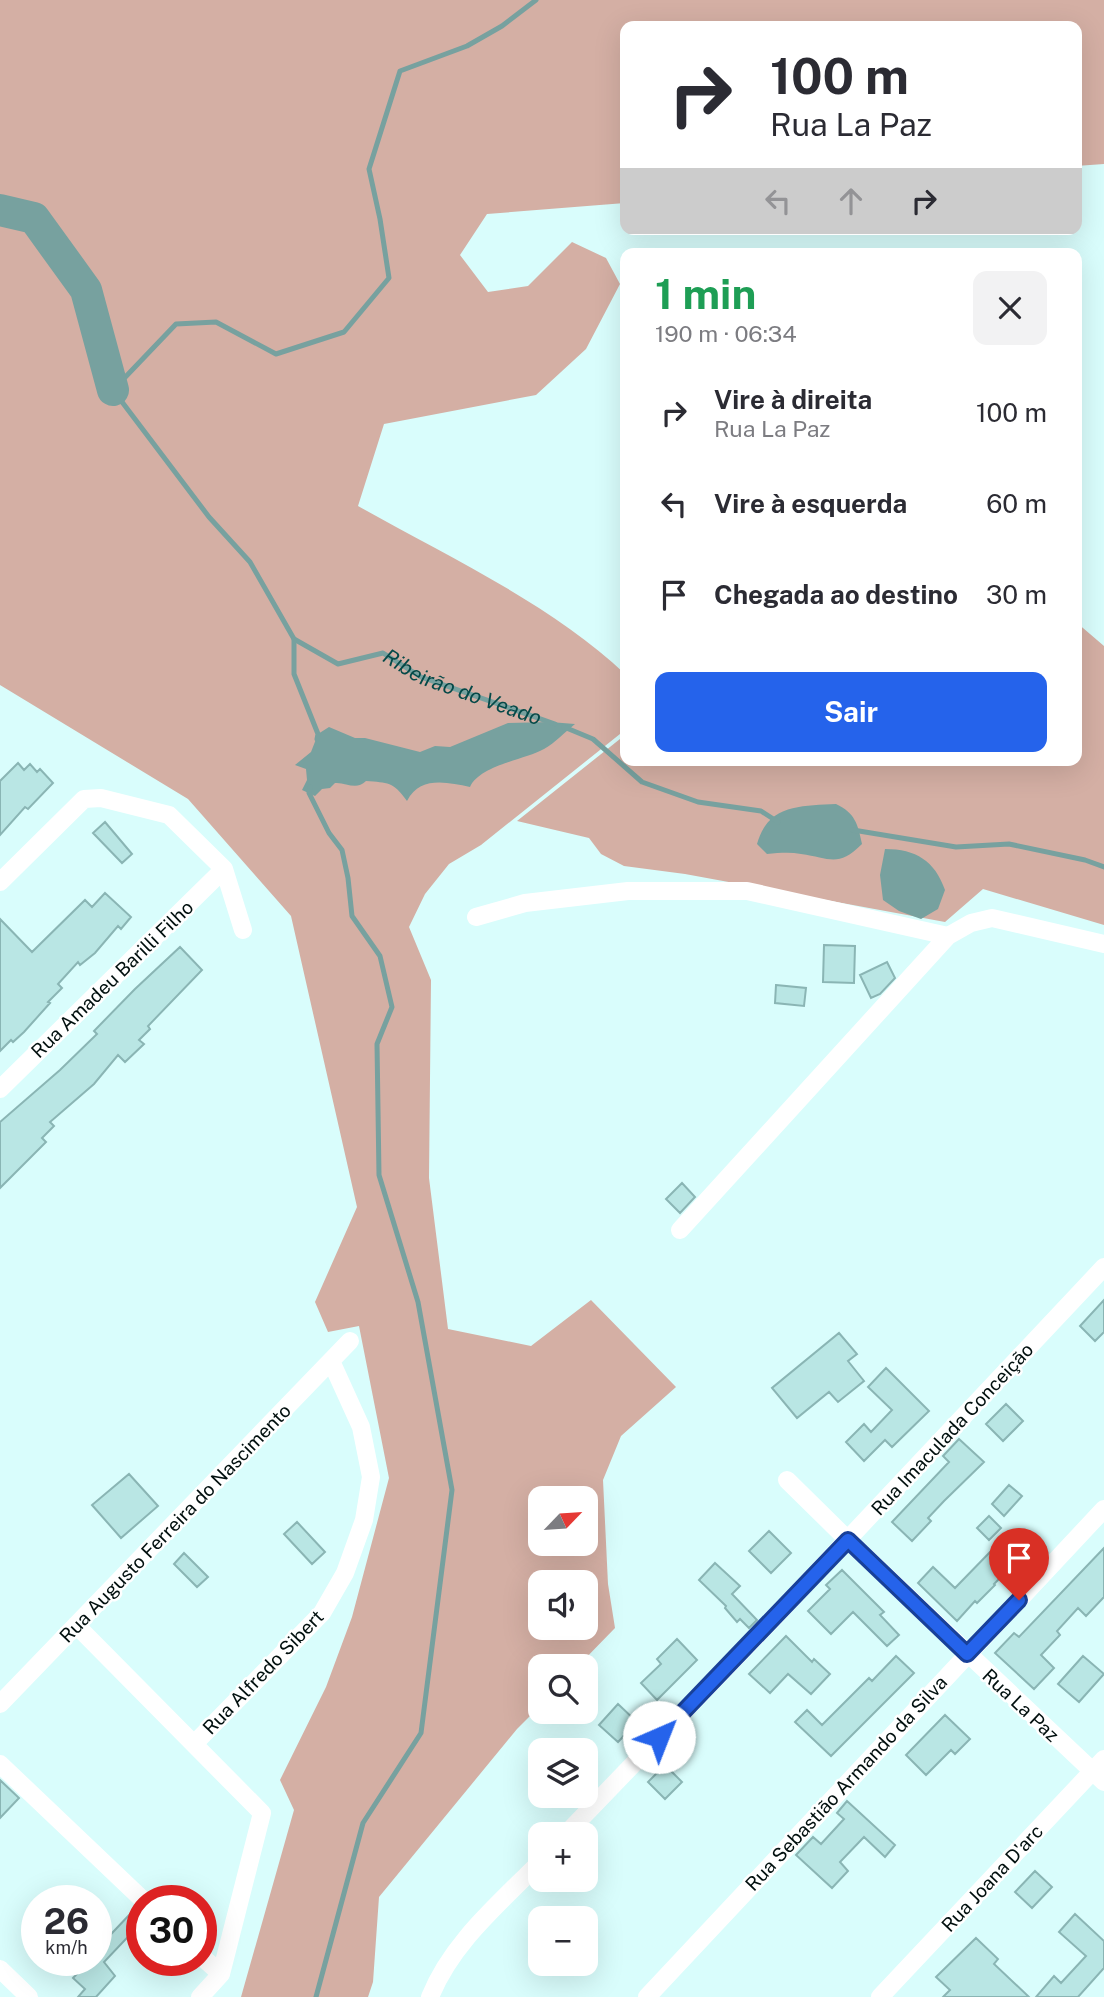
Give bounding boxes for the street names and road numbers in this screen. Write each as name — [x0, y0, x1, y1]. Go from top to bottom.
street label: Rua Amadeu Barilli Filho — [27, 896, 197, 1062]
street label: Rua Imaculada Conceição — [866, 1338, 1038, 1520]
street label: Rua Augusto Ferreira do Nascimento — [55, 1399, 295, 1647]
street label: Rua Alfredo Sibert — [198, 1605, 328, 1739]
street label: Rua La Paz — [978, 1664, 1064, 1746]
street label: Rua Sebastião Armando da Silva — [741, 1671, 951, 1895]
street label: Rua Joana D'arc — [937, 1820, 1047, 1936]

